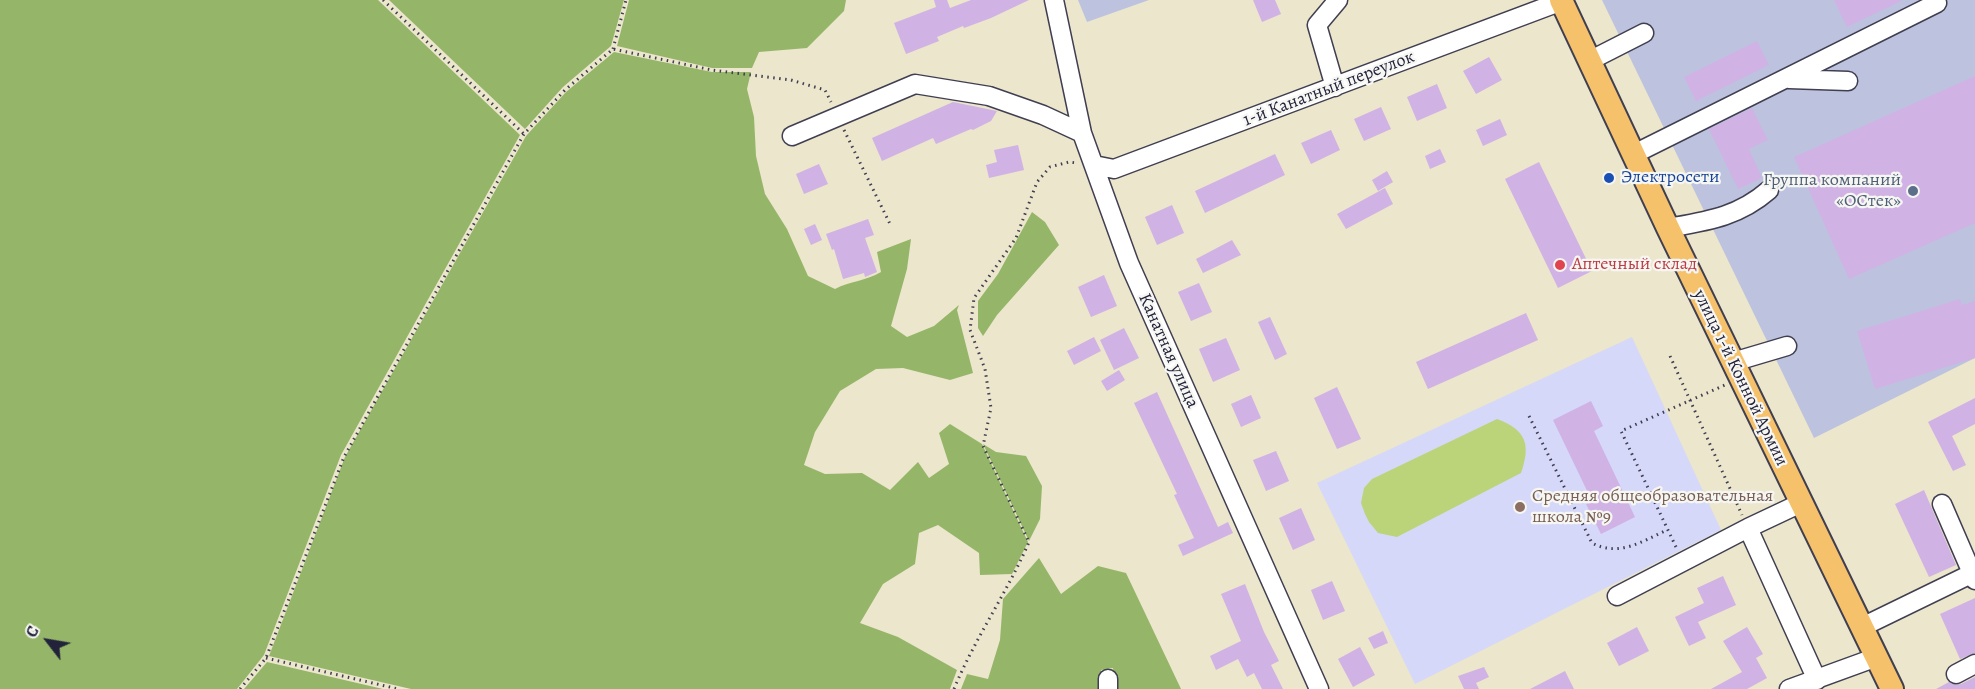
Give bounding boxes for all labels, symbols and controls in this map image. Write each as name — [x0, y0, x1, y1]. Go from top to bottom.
street label: 1-й Канатный переулок — [1240, 46, 1418, 132]
place label: Электросети — [1621, 167, 1719, 189]
place label: Группа компаний «ОСтек» — [1763, 170, 1901, 213]
marker: Электросети — [1602, 171, 1616, 185]
marker: Группа компаний «ОСтек» — [1906, 184, 1920, 198]
place label: Аптечный склад — [1572, 254, 1697, 276]
marker: Аптечный склад — [1553, 258, 1567, 272]
street label: улица 1-й Конной Армии — [1688, 286, 1792, 470]
street label: Канатная улица — [1133, 290, 1203, 412]
place label: Средняя общеобразовательная школа №9 — [1532, 486, 1773, 528]
marker: Средняя общеобразовательная школа №9 — [1513, 500, 1527, 514]
north arrow — [18, 611, 78, 671]
text: С — [21, 622, 45, 642]

